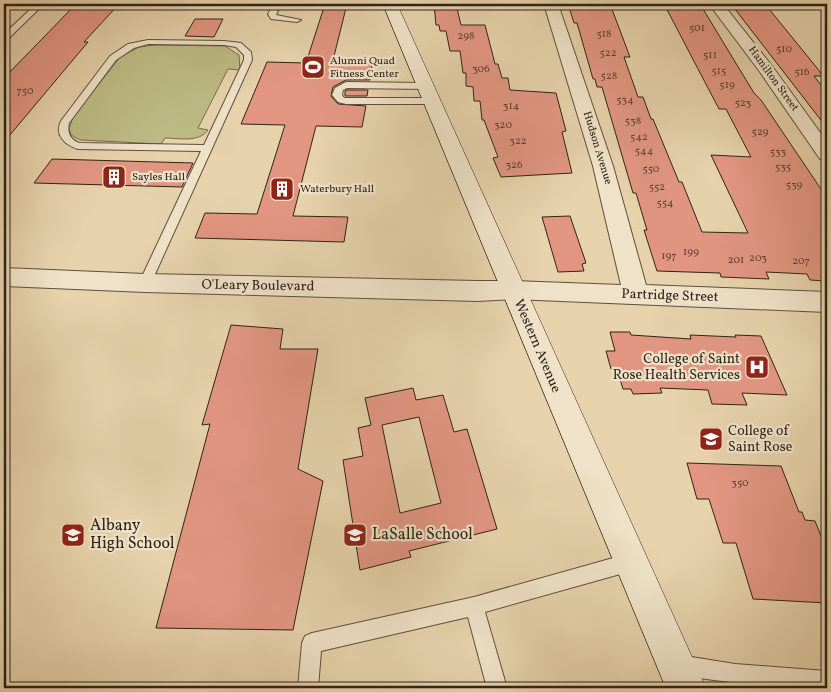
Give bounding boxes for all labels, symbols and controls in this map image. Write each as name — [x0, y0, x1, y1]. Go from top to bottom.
house number: 501 — [689, 21, 705, 36]
house number: 518 — [596, 27, 612, 42]
house number: 298 — [457, 29, 475, 44]
house number: 510 — [776, 42, 792, 57]
street label: Hamilton Street — [744, 43, 802, 115]
house number: 522 — [599, 46, 617, 61]
house number: 511 — [703, 48, 717, 63]
sports icon: Alumni Quad Fitness Center — [300, 54, 326, 80]
place label: Alumni Quad Fitness Center — [330, 54, 399, 82]
house number: 306 — [472, 62, 490, 77]
house number: 515 — [712, 64, 726, 79]
house number: 516 — [794, 65, 810, 80]
house number: 528 — [601, 69, 618, 84]
house number: 519 — [719, 78, 735, 93]
house number: 750 — [16, 84, 34, 99]
house number: 534 — [616, 93, 634, 108]
house number: 523 — [735, 96, 752, 111]
house number: 314 — [503, 99, 520, 114]
street label: Hudson Avenue — [579, 109, 615, 187]
house number: 538 — [625, 114, 642, 129]
house number: 320 — [494, 118, 512, 133]
house number: 529 — [752, 125, 769, 140]
house number: 542 — [630, 130, 648, 145]
house number: 322 — [509, 134, 527, 149]
house number: 544 — [635, 144, 654, 159]
house number: 533 — [770, 145, 787, 160]
house number: 326 — [505, 158, 523, 173]
house number: 535 — [775, 160, 791, 175]
house number: 550 — [643, 162, 660, 177]
building icon: Sayles Hall — [101, 164, 127, 190]
place label: Sayles Hall — [132, 170, 185, 185]
building icon: Waterbury Hall — [269, 176, 295, 202]
house number: 539 — [786, 178, 802, 193]
house number: 552 — [649, 180, 665, 195]
place label: Waterbury Hall — [300, 182, 374, 197]
house number: 554 — [656, 196, 674, 211]
house number: 199 — [683, 245, 699, 260]
house number: 197 — [661, 249, 677, 264]
house number: 203 — [749, 251, 767, 266]
house number: 201 — [728, 253, 744, 268]
house number: 207 — [792, 254, 810, 269]
street label: O'Leary Boulevard — [201, 276, 315, 296]
street label: Partridge Street — [621, 285, 719, 307]
street label: Western Avenue — [509, 296, 565, 396]
place label: College of Saint Rose Health Services — [613, 350, 740, 385]
hospital icon: College of Saint Rose Health Services — [744, 354, 770, 380]
place label: College of Saint Rose — [728, 422, 793, 457]
school or university icon: College of Saint Rose — [698, 426, 724, 452]
house number: 350 — [731, 476, 749, 491]
place label: Albany High School — [90, 515, 175, 555]
school or university icon: Albany High School — [60, 522, 86, 548]
school or university icon: LaSalle School — [342, 522, 368, 548]
place label: LaSalle School — [372, 524, 473, 546]

